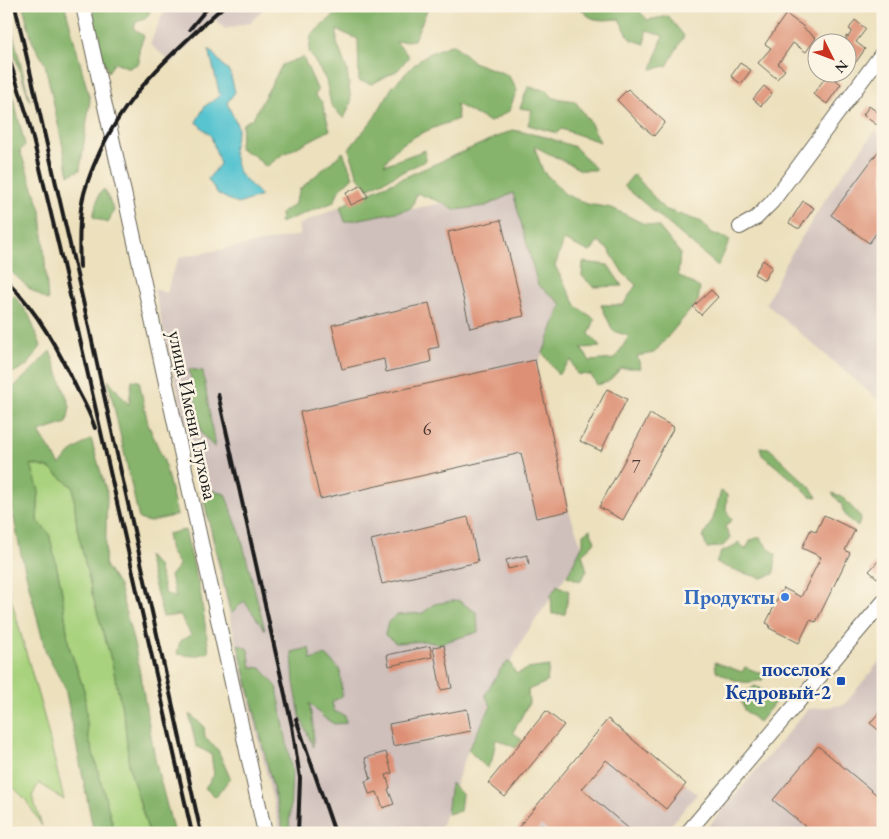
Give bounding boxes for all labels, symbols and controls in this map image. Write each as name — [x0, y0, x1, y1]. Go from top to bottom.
north arrow — [806, 32, 856, 82]
text: N — [831, 56, 852, 77]
street label: улица Имени Глухова — [162, 328, 224, 502]
house number: 6 — [423, 417, 432, 440]
house number: 7 — [632, 455, 641, 478]
place label: Продукты — [684, 584, 775, 610]
marker: Продукты — [779, 591, 791, 603]
place label: поселок Кедровый-2 — [725, 656, 831, 705]
marker: поселок Кедровый-2 — [835, 675, 847, 687]

